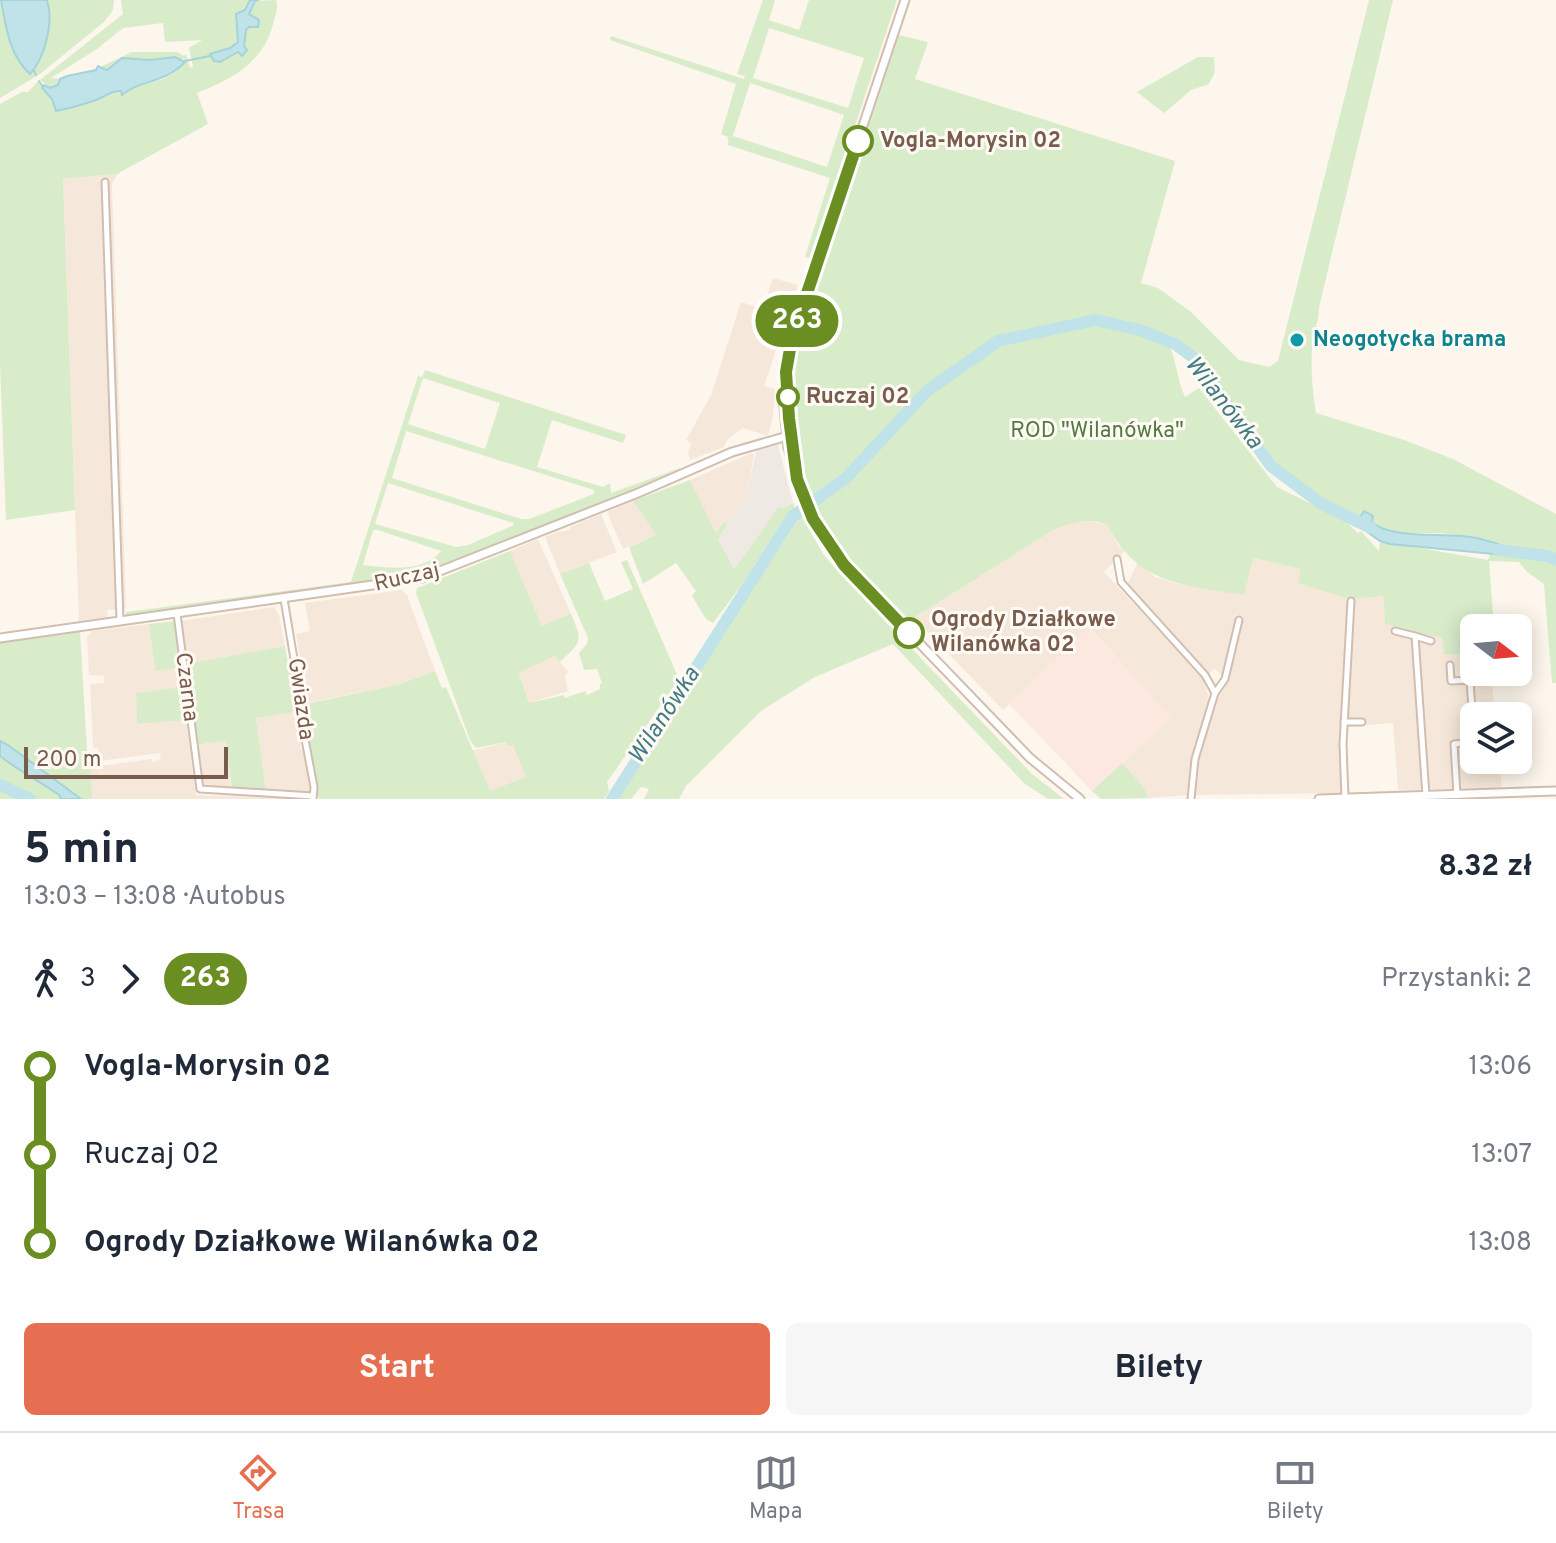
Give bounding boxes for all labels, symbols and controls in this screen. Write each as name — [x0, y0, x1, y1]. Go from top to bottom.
marker: Vogla-Morysin 02 — [843, 126, 873, 156]
place label: Vogla-Morysin 02 — [880, 128, 1061, 155]
line badge: 263 — [751, 295, 843, 347]
text: 263 — [771, 303, 823, 339]
place label: Neogotycka brama — [1313, 327, 1506, 354]
marker: Neogotycka brama — [1288, 331, 1306, 349]
water label: Wilanówka — [1177, 350, 1269, 456]
place label: Ruczaj 02 — [806, 384, 909, 411]
marker: Ruczaj 02 — [777, 386, 799, 408]
park label: ROD "Wilanówka" — [1010, 418, 1184, 445]
street label: Ruczaj — [372, 557, 442, 599]
place label: Ogrody Działkowe Wilanówka 02 — [931, 607, 1116, 659]
north arrow — [1460, 614, 1532, 686]
map controls — [1460, 614, 1532, 774]
marker: Ogrody Działkowe Wilanówka 02 — [894, 618, 924, 648]
street label: Czarna — [168, 651, 204, 723]
street label: Gwiazda — [281, 656, 319, 742]
water label: Wilanówka — [622, 661, 708, 770]
button: layers — [1460, 702, 1532, 774]
scale bar — [24, 743, 228, 779]
text: 200 m — [36, 747, 101, 774]
text: 5 min — [24, 823, 139, 879]
text: 8.32 zł — [1438, 849, 1532, 886]
text: 13:03 – 13:08 · Autobus — [24, 881, 286, 914]
icon: walk — [24, 957, 68, 1001]
icon: forward — [108, 957, 152, 1001]
text: 263 — [180, 961, 231, 997]
text: 3 — [80, 963, 96, 996]
text: Przystanki: 2 — [1381, 963, 1532, 996]
text: Vogla-Morysin 02 — [84, 1049, 331, 1086]
text: 13:06 — [1469, 1051, 1532, 1084]
text: Ruczaj 02 — [84, 1137, 219, 1174]
text: 13:07 — [1471, 1139, 1532, 1172]
text: Ogrody Działkowe Wilanówka 02 — [84, 1225, 539, 1262]
text: 13:08 — [1468, 1227, 1532, 1260]
button: Start — [24, 1323, 770, 1415]
button: Bilety — [786, 1323, 1532, 1415]
tab: Trasa — [232, 1451, 285, 1526]
tab: Mapa — [749, 1451, 802, 1526]
tab: Bilety — [1267, 1451, 1324, 1526]

